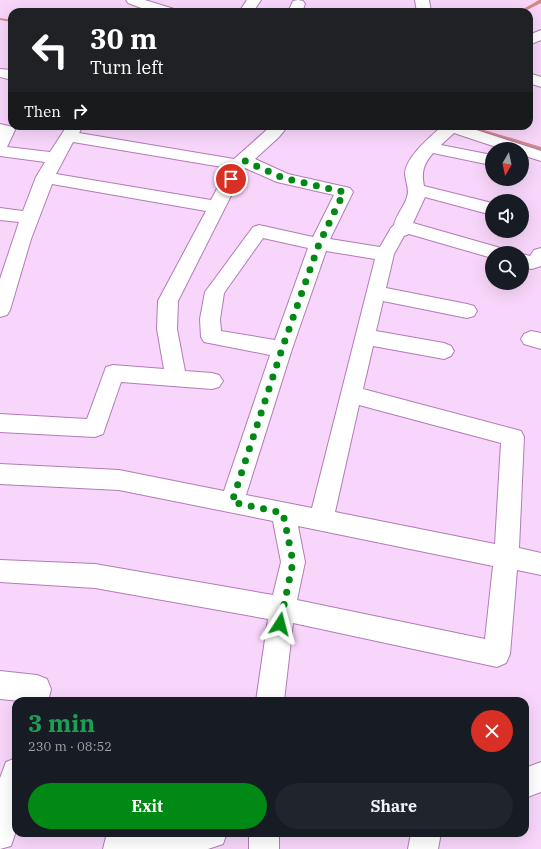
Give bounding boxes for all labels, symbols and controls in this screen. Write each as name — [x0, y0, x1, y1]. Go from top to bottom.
text: 30 m — [90, 20, 157, 57]
icon: left — [24, 24, 76, 76]
text: Turn left — [90, 56, 164, 79]
icon: right — [69, 100, 91, 122]
text: Then — [24, 102, 61, 121]
north arrow — [485, 142, 529, 186]
map controls — [485, 142, 529, 290]
pin — [214, 162, 248, 196]
icon: arrive — [220, 168, 242, 190]
button: sound — [485, 194, 529, 238]
button: search — [485, 246, 529, 290]
position arrow — [259, 603, 301, 645]
text: 3 min — [28, 707, 95, 739]
button: close — [471, 710, 513, 752]
text: 230 m · 08:52 — [28, 738, 112, 755]
button: Exit — [28, 783, 267, 829]
button: Share — [275, 783, 513, 829]

